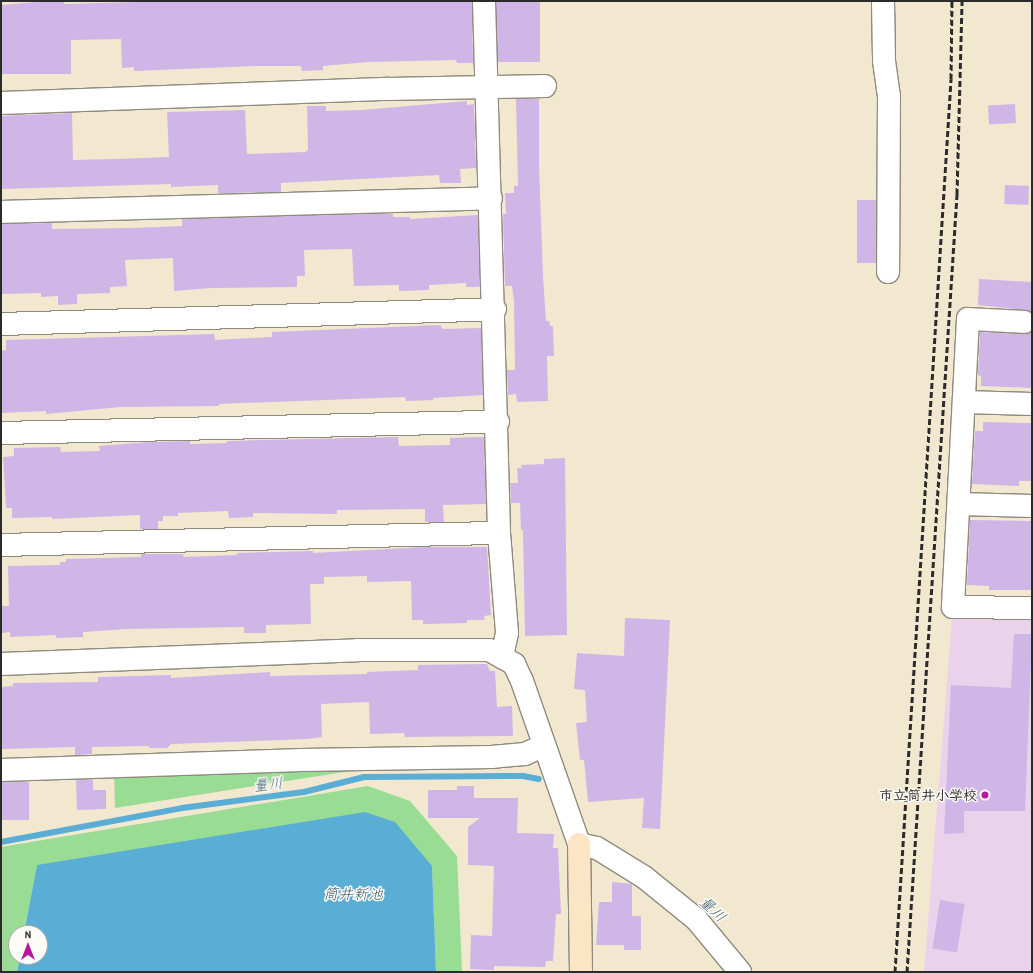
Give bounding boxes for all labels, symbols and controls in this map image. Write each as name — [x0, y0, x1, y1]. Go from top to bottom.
water label: 量川 — [252, 773, 284, 795]
place label: 市立筒井小学校 — [879, 787, 977, 803]
marker: 市立筒井小学校 — [980, 790, 990, 800]
water label: 筒井新池 — [323, 885, 383, 903]
water label: 量川 — [696, 892, 730, 926]
north arrow — [8, 925, 48, 965]
text: N — [25, 927, 31, 941]

